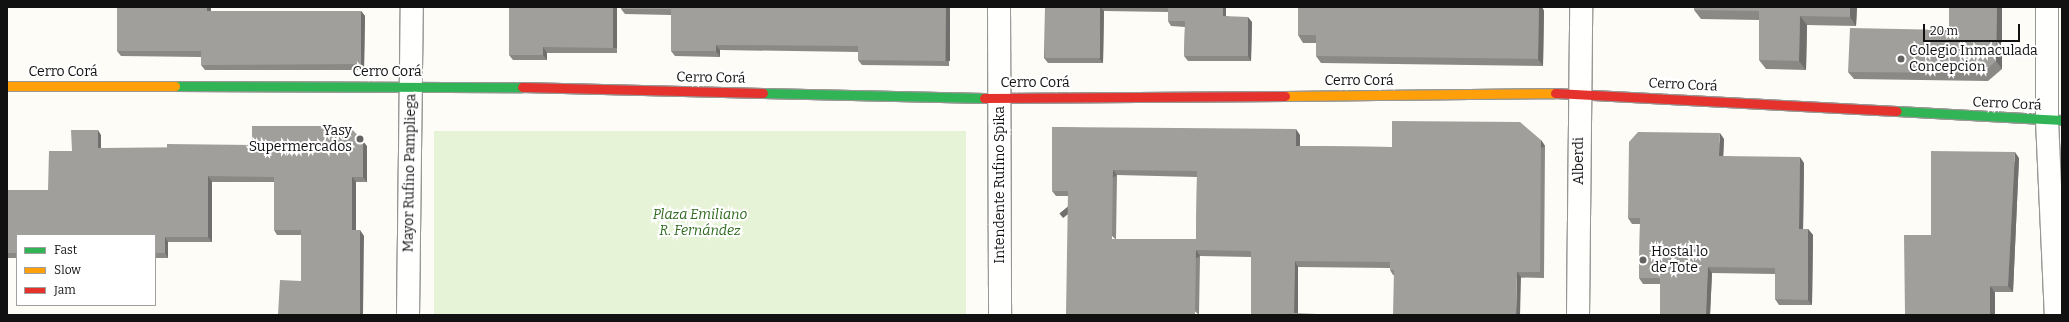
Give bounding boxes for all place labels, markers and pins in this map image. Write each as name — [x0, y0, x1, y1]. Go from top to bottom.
place label: Colegio Inmaculada Concepcion — [1909, 43, 2038, 76]
marker: Colegio Inmaculada Concepcion — [1896, 54, 1906, 64]
place label: Yasy Supermercados — [249, 123, 352, 156]
marker: Yasy Supermercados — [355, 134, 365, 144]
place label: Hostal lo de Tote — [1651, 244, 1708, 276]
marker: Hostal lo de Tote — [1638, 255, 1648, 265]

